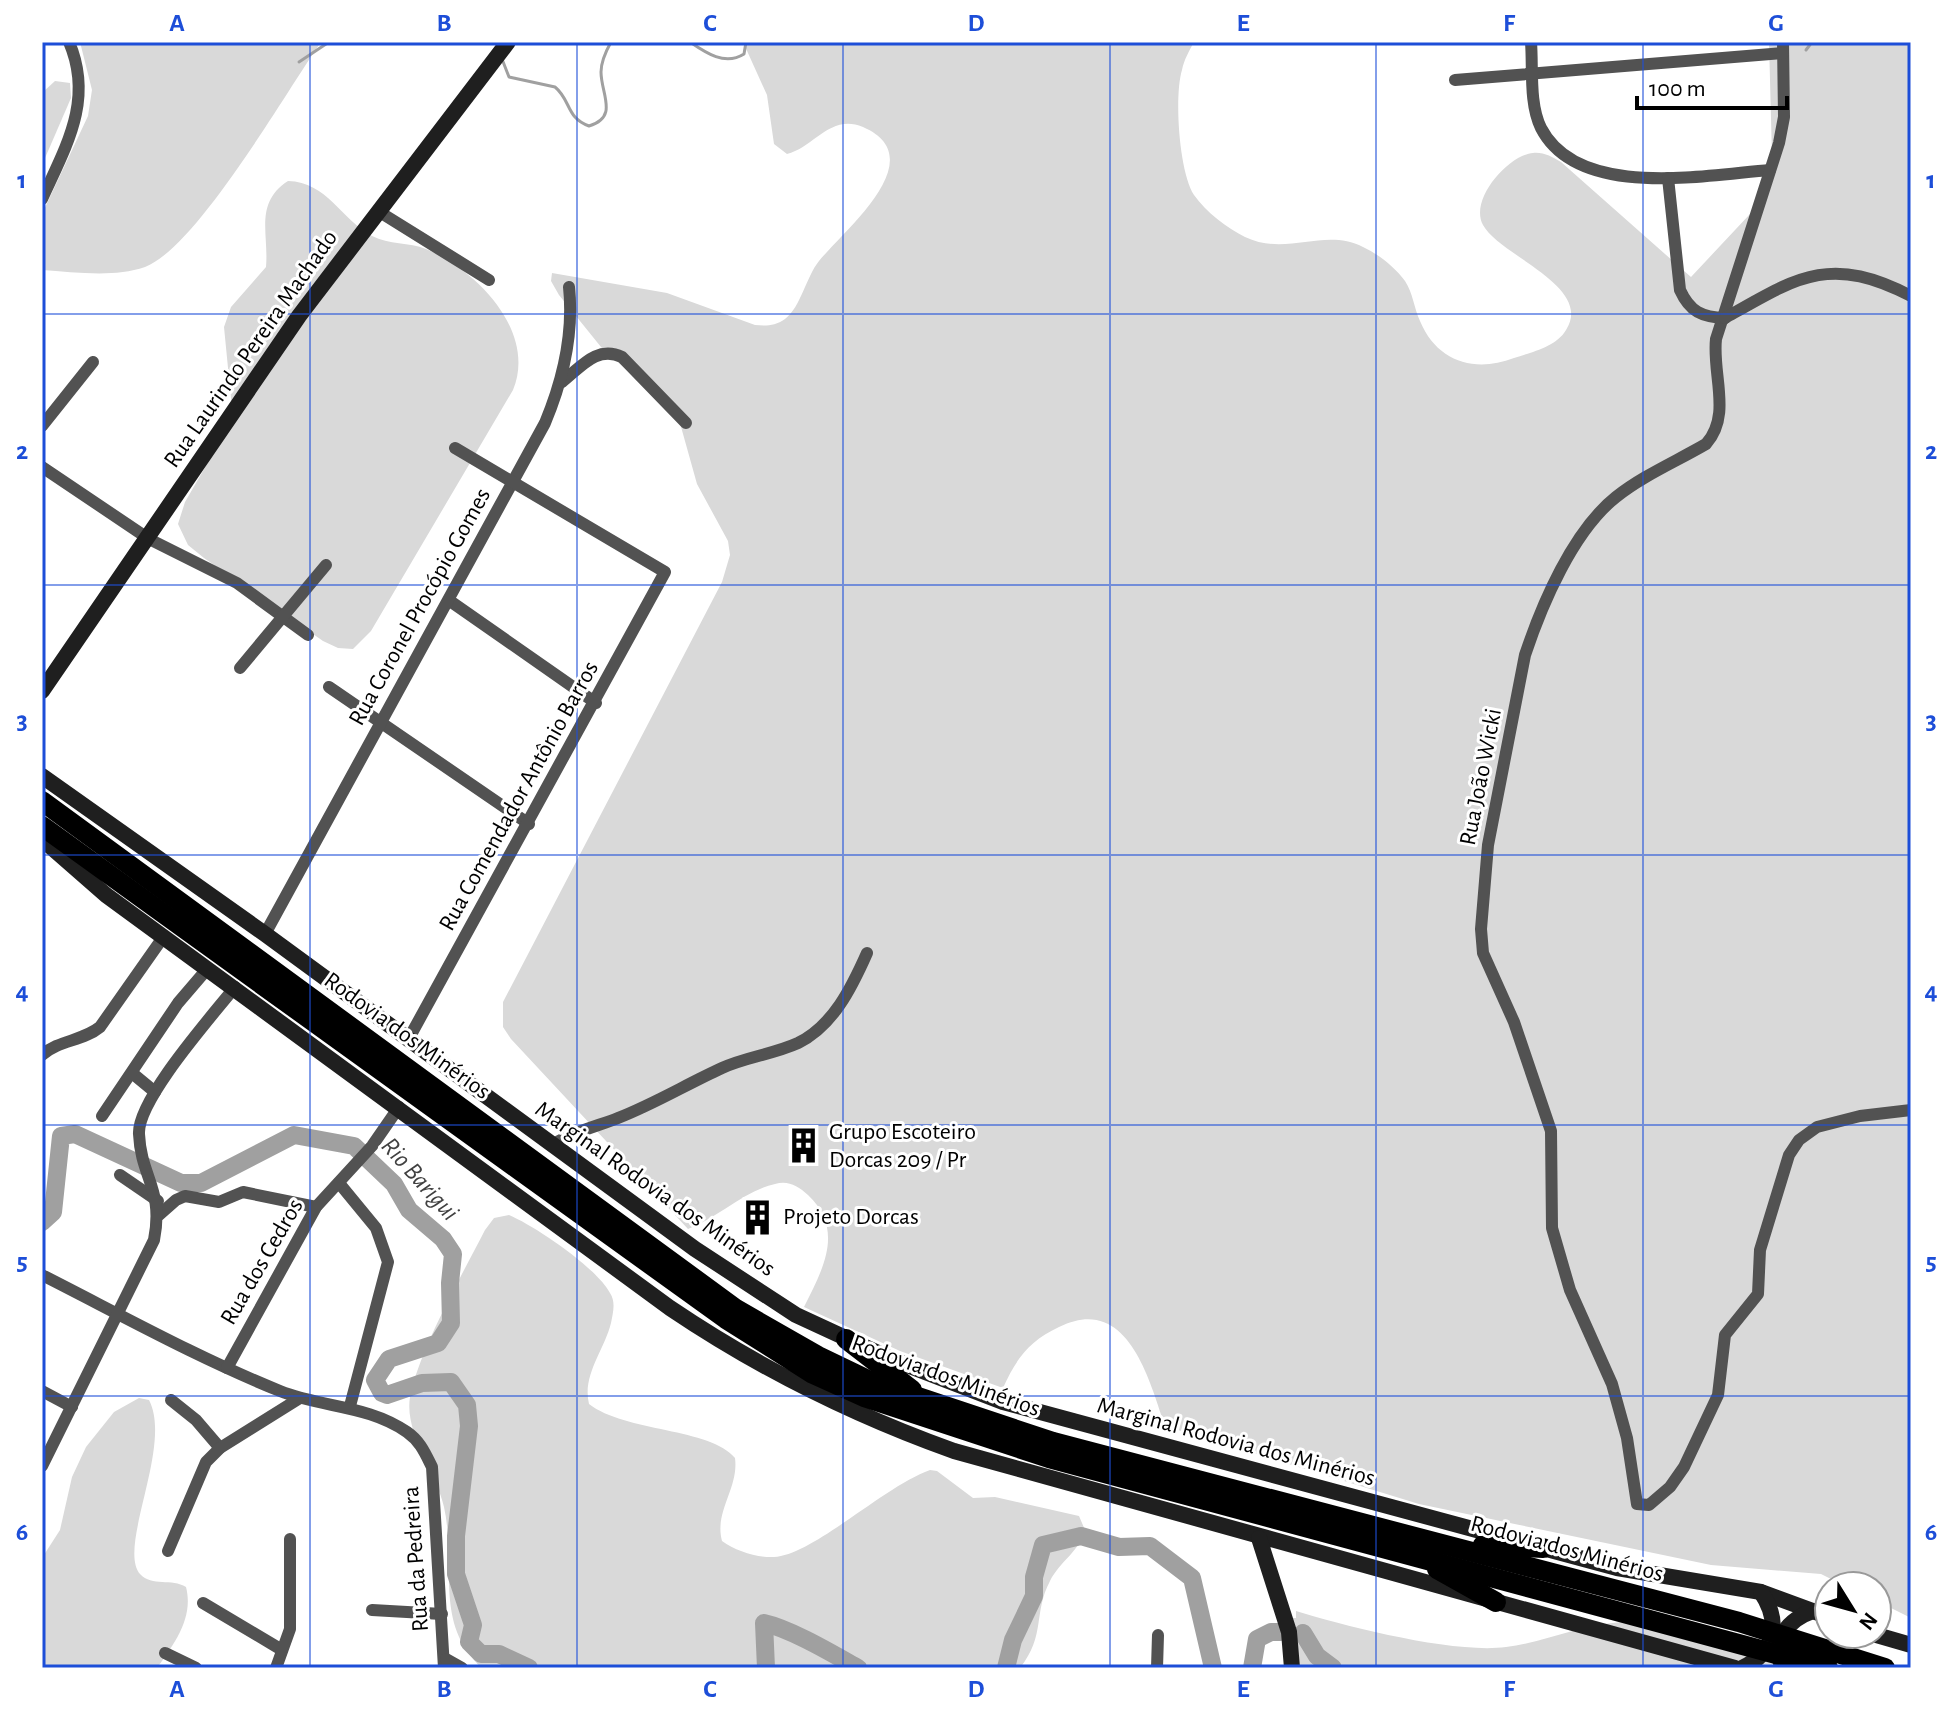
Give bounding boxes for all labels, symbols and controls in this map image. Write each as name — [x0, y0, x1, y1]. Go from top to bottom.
text: A — [169, 10, 185, 36]
text: B — [436, 10, 452, 36]
text: C — [703, 10, 717, 36]
text: D — [967, 10, 985, 36]
text: E — [1236, 10, 1250, 36]
text: F — [1503, 10, 1516, 36]
text: G — [1768, 10, 1784, 36]
scale bar — [1637, 60, 1787, 110]
text: 100 m — [1649, 77, 1706, 101]
text: 1 — [17, 167, 27, 193]
text: 1 — [1926, 167, 1936, 193]
street label: Rua Laurindo Pereira Machado — [160, 226, 342, 472]
text: 2 — [16, 438, 28, 464]
text: 2 — [1925, 438, 1937, 464]
street label: Rua Coronel Procópio Gomes — [345, 484, 495, 730]
street label: Rua Comendador Antônio Barros — [435, 657, 603, 935]
street label: Rua João Wicki — [1456, 707, 1506, 847]
text: 3 — [16, 708, 28, 734]
text: 3 — [1925, 708, 1937, 734]
street label: Rodovia dos Minérios — [320, 968, 494, 1104]
text: 4 — [15, 978, 29, 1004]
text: 4 — [1924, 978, 1938, 1004]
street label: Marginal Rodovia dos Minérios — [531, 1097, 779, 1281]
place label: Grupo Escoteiro Dorcas 209 / Pr — [829, 1120, 976, 1172]
building icon: Grupo Escoteiro Dorcas 209 / Pr — [784, 1127, 822, 1165]
water label: Rio Barigui — [376, 1132, 464, 1226]
street label: Rua dos Cedros — [216, 1195, 308, 1329]
building icon: Projeto Dorcas — [738, 1198, 776, 1236]
place label: Projeto Dorcas — [783, 1205, 919, 1229]
text: 5 — [16, 1249, 28, 1275]
text: 5 — [1925, 1249, 1937, 1275]
street label: Rodovia dos Minérios — [849, 1331, 1043, 1421]
street label: Marginal Rodovia dos Minérios — [1094, 1393, 1378, 1491]
street label: Rua da Pedreira — [399, 1485, 433, 1633]
street label: Rodovia dos Minérios — [1468, 1512, 1666, 1586]
text: 6 — [16, 1519, 28, 1545]
text: 6 — [1925, 1519, 1937, 1545]
north arrow — [1813, 1570, 1893, 1650]
text: N — [1855, 1609, 1882, 1634]
text: A — [169, 1676, 185, 1702]
text: B — [436, 1676, 452, 1702]
text: C — [703, 1676, 717, 1702]
text: D — [967, 1676, 985, 1702]
text: E — [1236, 1676, 1250, 1702]
text: F — [1503, 1676, 1516, 1702]
text: G — [1768, 1676, 1784, 1702]

